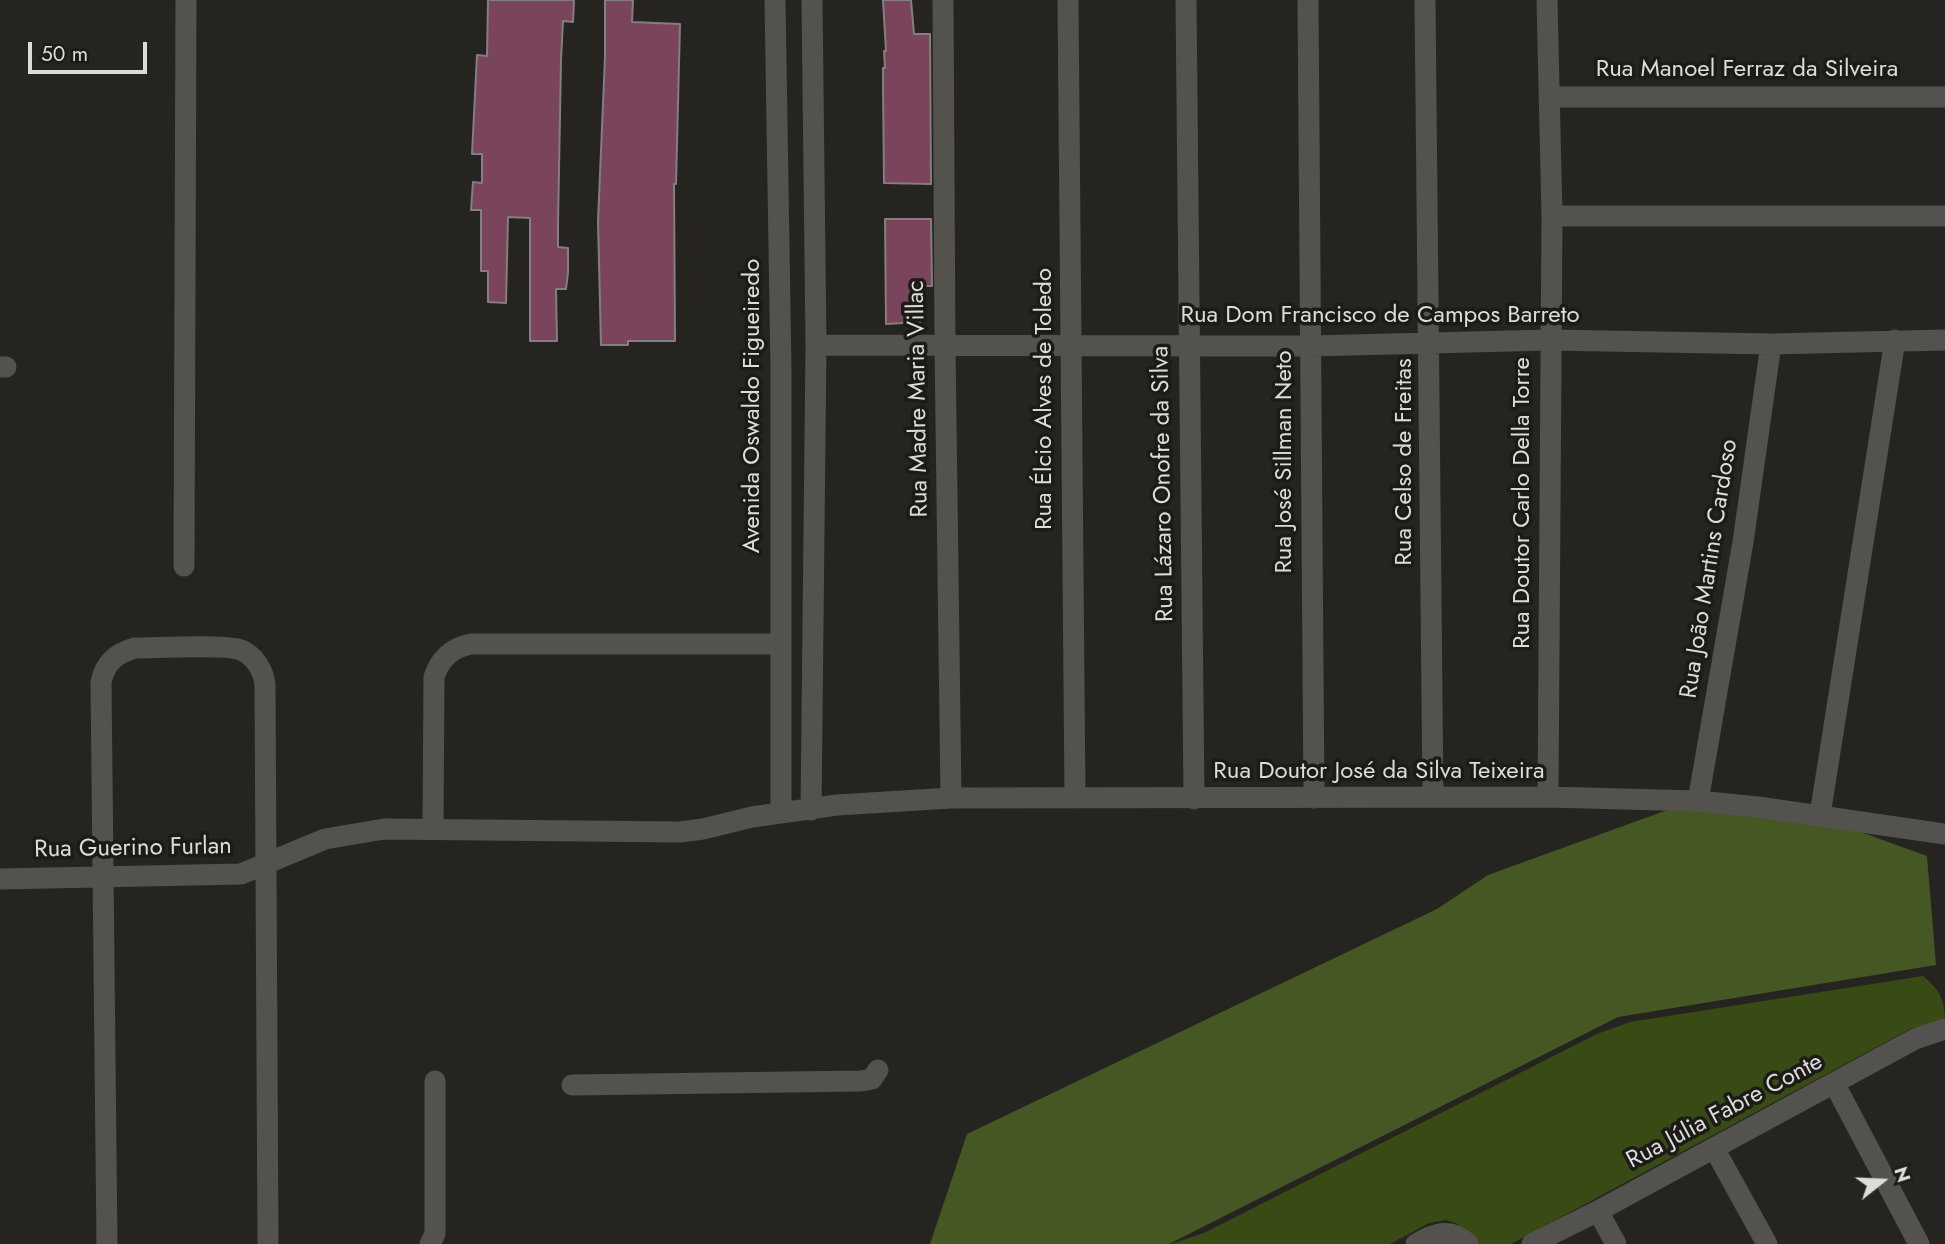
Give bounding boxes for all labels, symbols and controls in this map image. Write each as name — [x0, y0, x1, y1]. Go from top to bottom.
scale bar — [32, 28, 150, 72]
text: 50 m — [41, 39, 88, 69]
street label: Rua Manoel Ferraz da Silveira — [1596, 56, 1898, 84]
street label: Avenida Oswaldo Figueiredo — [739, 259, 767, 553]
street label: Rua Élcio Alves de Toledo — [1031, 268, 1059, 530]
street label: Rua Madre Maria Villac — [903, 280, 935, 518]
street label: Rua Dom Francisco de Campos Barreto — [1180, 302, 1580, 330]
street label: Rua Lázaro Onofre da Silva — [1147, 346, 1181, 622]
street label: Rua José Sillman Neto — [1271, 350, 1299, 574]
street label: Rua Doutor Carlo Della Torre — [1509, 357, 1537, 649]
street label: Rua Celso de Freitas — [1391, 358, 1419, 566]
street label: Rua João Martins Cardoso — [1675, 437, 1745, 701]
street label: Rua Doutor José da Silva Teixeira — [1213, 758, 1545, 786]
street label: Rua Guerino Furlan — [34, 833, 232, 865]
street label: Rua Júlia Fabre Conte — [1622, 1048, 1828, 1176]
north arrow — [1847, 1146, 1917, 1216]
text: N — [1887, 1163, 1918, 1186]

